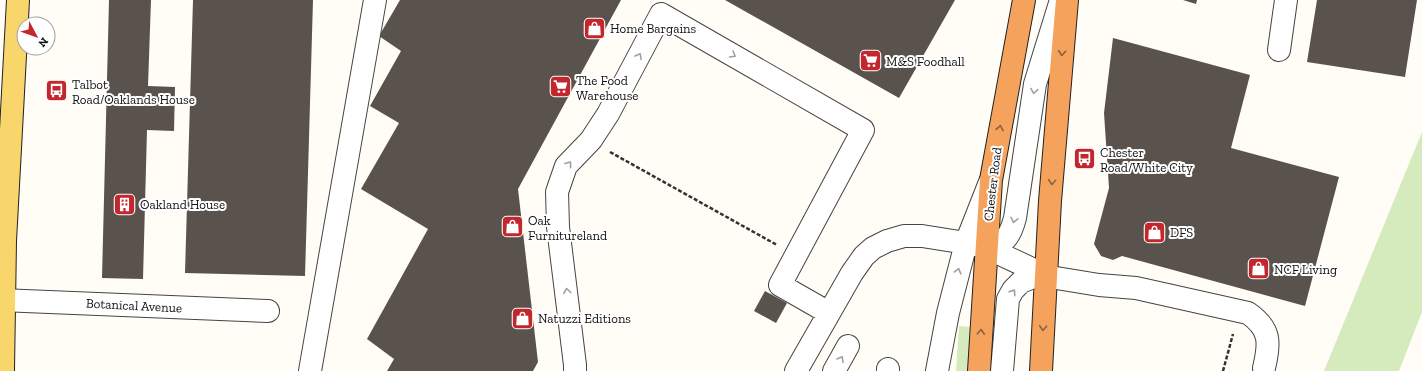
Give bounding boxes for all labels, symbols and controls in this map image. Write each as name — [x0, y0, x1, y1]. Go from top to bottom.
shop icon: Home Bargains — [581, 15, 607, 41]
north arrow — [16, 16, 56, 56]
place label: Home Bargains — [610, 21, 697, 36]
text: N — [35, 35, 51, 50]
supermarket icon: M&S Foodhall — [858, 48, 884, 74]
one-way arrow — [1058, 50, 1067, 56]
one-way arrow — [729, 51, 736, 58]
one-way arrow — [634, 52, 641, 60]
place label: M&S Foodhall — [886, 54, 965, 69]
place label: The Food Warehouse — [576, 73, 638, 103]
supermarket icon: The Food Warehouse — [548, 74, 574, 100]
place label: Talbot Road/Oaklands House — [72, 77, 195, 107]
bus stop icon: Talbot Road/Oaklands House — [43, 78, 69, 104]
one-way arrow — [1030, 88, 1039, 94]
one-way arrow — [995, 125, 1004, 131]
place label: Chester Road/White City — [1100, 145, 1193, 175]
street label: Chester Road — [981, 146, 1004, 222]
bus stop icon: Chester Road/White City — [1071, 146, 1097, 172]
one-way arrow — [564, 162, 571, 169]
one-way arrow — [1047, 179, 1056, 185]
building icon: Oakland House — [112, 191, 138, 217]
place label: Oakland House — [140, 197, 225, 212]
place label: Oak Furnitureland — [528, 213, 607, 243]
shop icon: Oak Furnitureland — [500, 214, 526, 240]
one-way arrow — [1011, 216, 1019, 223]
shop icon: DFS — [1141, 219, 1167, 245]
place label: DFS — [1170, 225, 1193, 240]
shop icon: NCF Living — [1246, 256, 1272, 282]
place label: NCF Living — [1274, 262, 1337, 277]
one-way arrow — [953, 268, 962, 275]
one-way arrow — [563, 288, 572, 294]
one-way arrow — [1008, 289, 1015, 296]
street label: Botanical Avenue — [86, 295, 182, 316]
shop icon: Natuzzi Editions — [509, 305, 535, 331]
place label: Natuzzi Editions — [538, 311, 631, 326]
one-way arrow — [1039, 325, 1048, 331]
one-way arrow — [977, 329, 985, 335]
one-way arrow — [836, 356, 843, 363]

